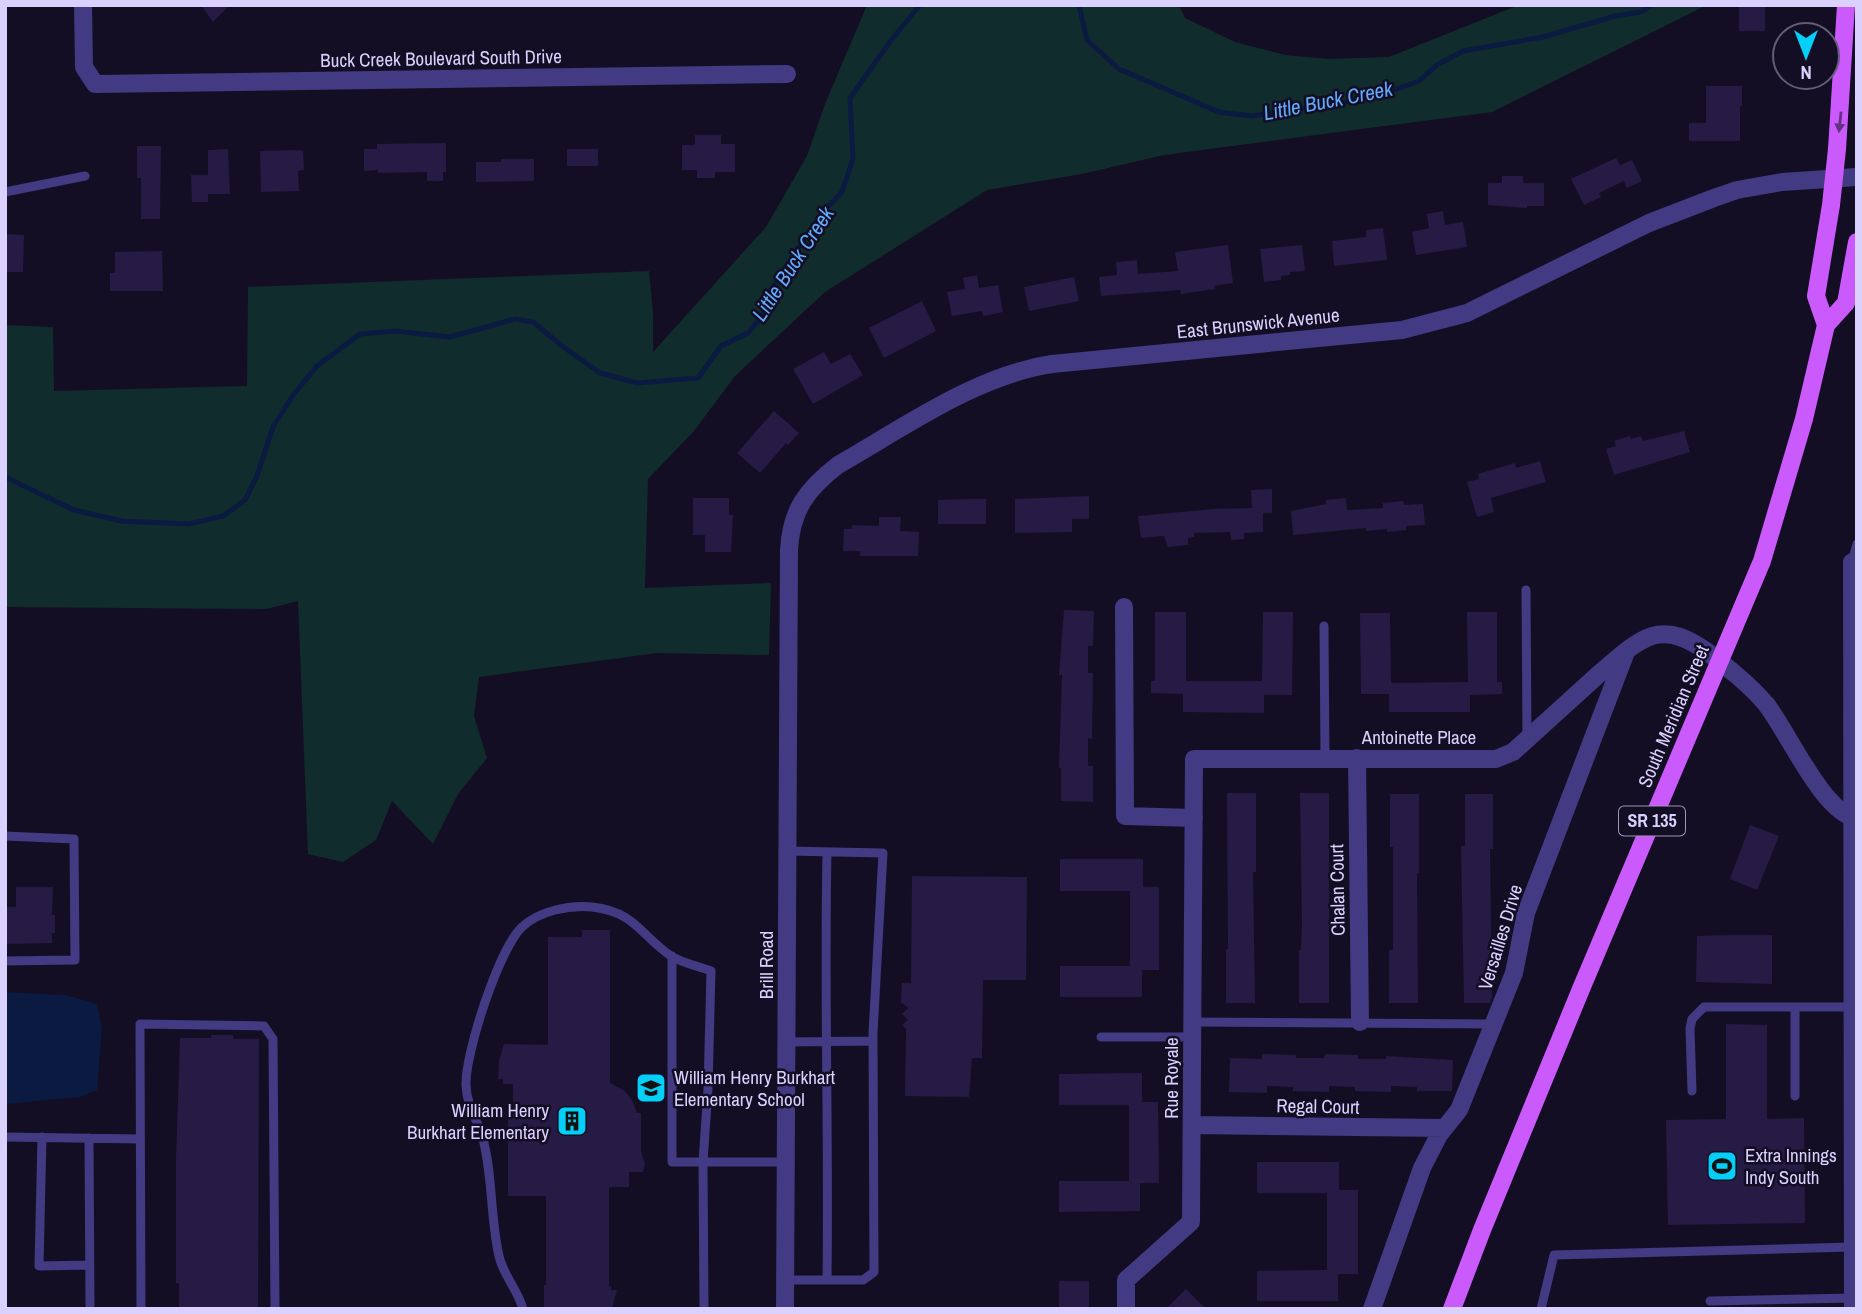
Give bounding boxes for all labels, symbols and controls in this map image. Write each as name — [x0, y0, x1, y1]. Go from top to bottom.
north arrow — [1771, 21, 1841, 91]
street label: Buck Creek Boulevard South Drive — [320, 43, 562, 73]
text: N — [1800, 60, 1812, 86]
water label: Little Buck Creek — [1261, 74, 1396, 127]
one-way arrow — [1834, 111, 1845, 133]
water label: Little Buck Creek — [745, 200, 841, 327]
street label: East Brunswick Avenue — [1175, 302, 1341, 344]
street label: South Meridian Street — [1631, 640, 1715, 791]
street label: Antoinette Place — [1361, 724, 1476, 750]
road number: SR 135 — [1619, 806, 1685, 836]
street label: Chalan Court — [1323, 843, 1351, 936]
street label: Versailles Drive — [1472, 881, 1528, 993]
street label: Brill Road — [753, 931, 779, 999]
street label: Rue Royale — [1158, 1037, 1184, 1119]
place label: William Henry Burkhart Elementary School — [674, 1064, 836, 1112]
school or university icon: William Henry Burkhart Elementary School — [634, 1071, 668, 1105]
street label: Regal Court — [1276, 1092, 1360, 1120]
place label: William Henry Burkhart Elementary — [407, 1097, 549, 1145]
building icon: William Henry Burkhart Elementary — [555, 1104, 589, 1138]
place label: Extra Innings Indy South — [1745, 1142, 1837, 1190]
sports icon: Extra Innings Indy South — [1705, 1149, 1739, 1183]

